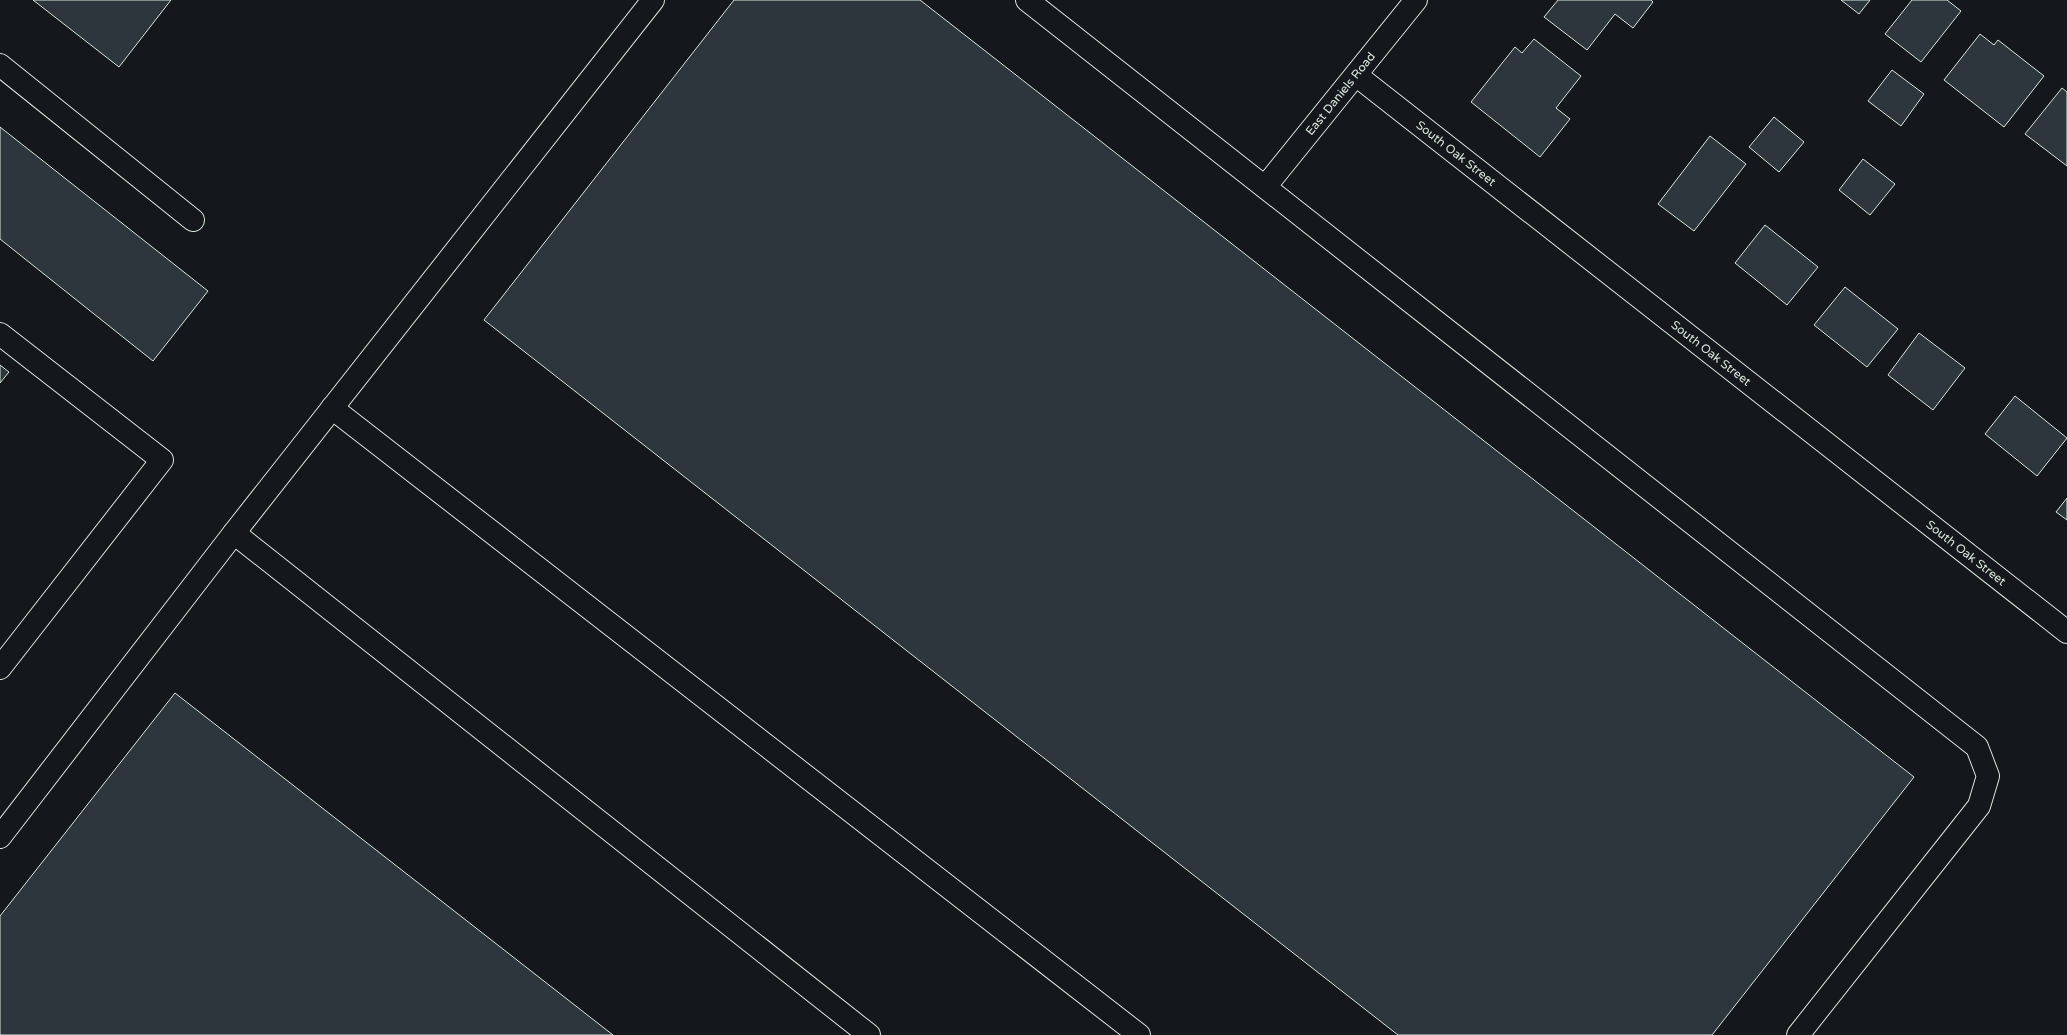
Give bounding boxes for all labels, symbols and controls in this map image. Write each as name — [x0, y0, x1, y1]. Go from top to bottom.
street label: East Daniels Road — [1303, 49, 1378, 138]
street label: South Oak Street — [1413, 118, 1499, 189]
street label: South Oak Street — [1668, 318, 1754, 389]
street label: South Oak Street — [1923, 517, 2009, 589]

